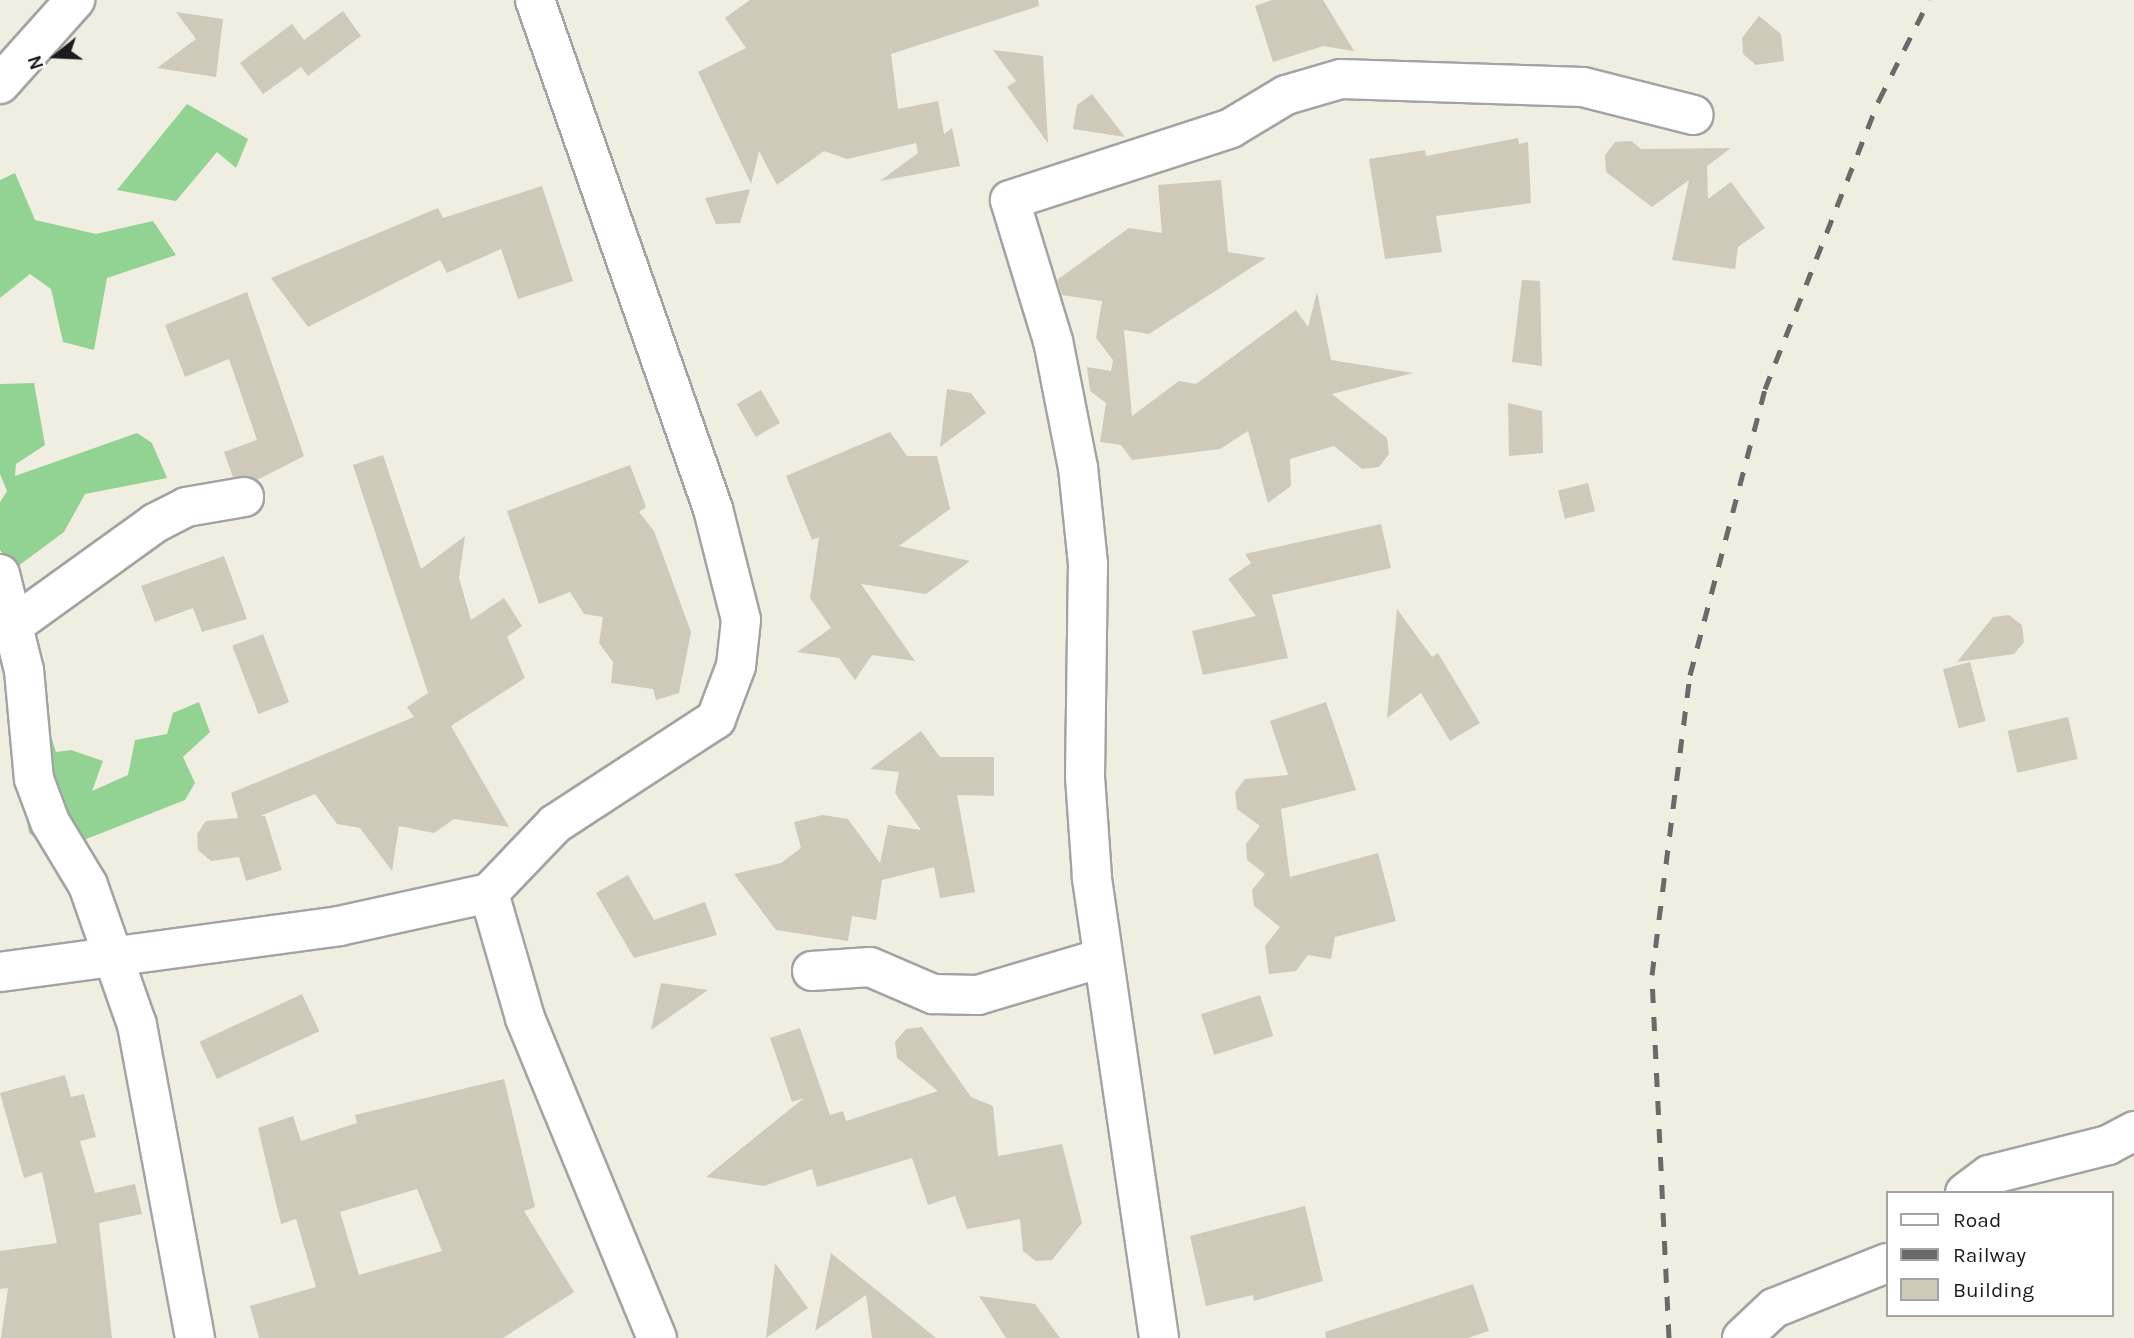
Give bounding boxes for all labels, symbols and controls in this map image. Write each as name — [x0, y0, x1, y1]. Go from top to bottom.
north arrow — [21, 21, 91, 91]
text: N — [23, 53, 49, 72]
legend — [1885, 1191, 2113, 1317]
text: Road — [1953, 1208, 2001, 1232]
text: Railway — [1953, 1243, 2026, 1267]
text: Building — [1953, 1278, 2034, 1302]

